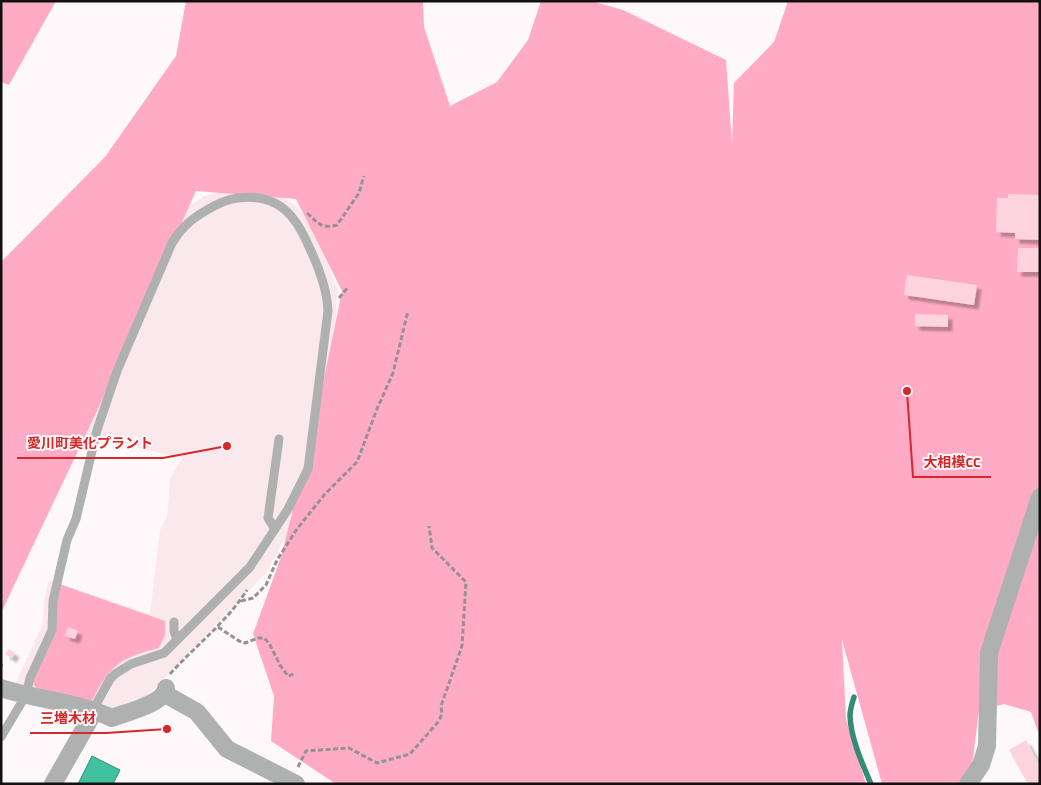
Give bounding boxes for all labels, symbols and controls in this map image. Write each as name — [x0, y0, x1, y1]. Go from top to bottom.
callout: 愛川町美化プラント — [17, 429, 163, 458]
text: 愛川町美化プラント — [27, 432, 153, 453]
callout: 大相模CC — [913, 448, 991, 477]
text: 大相模CC — [923, 451, 981, 472]
callout: 三増木材 — [30, 704, 106, 733]
text: 三増木材 — [40, 707, 96, 728]

